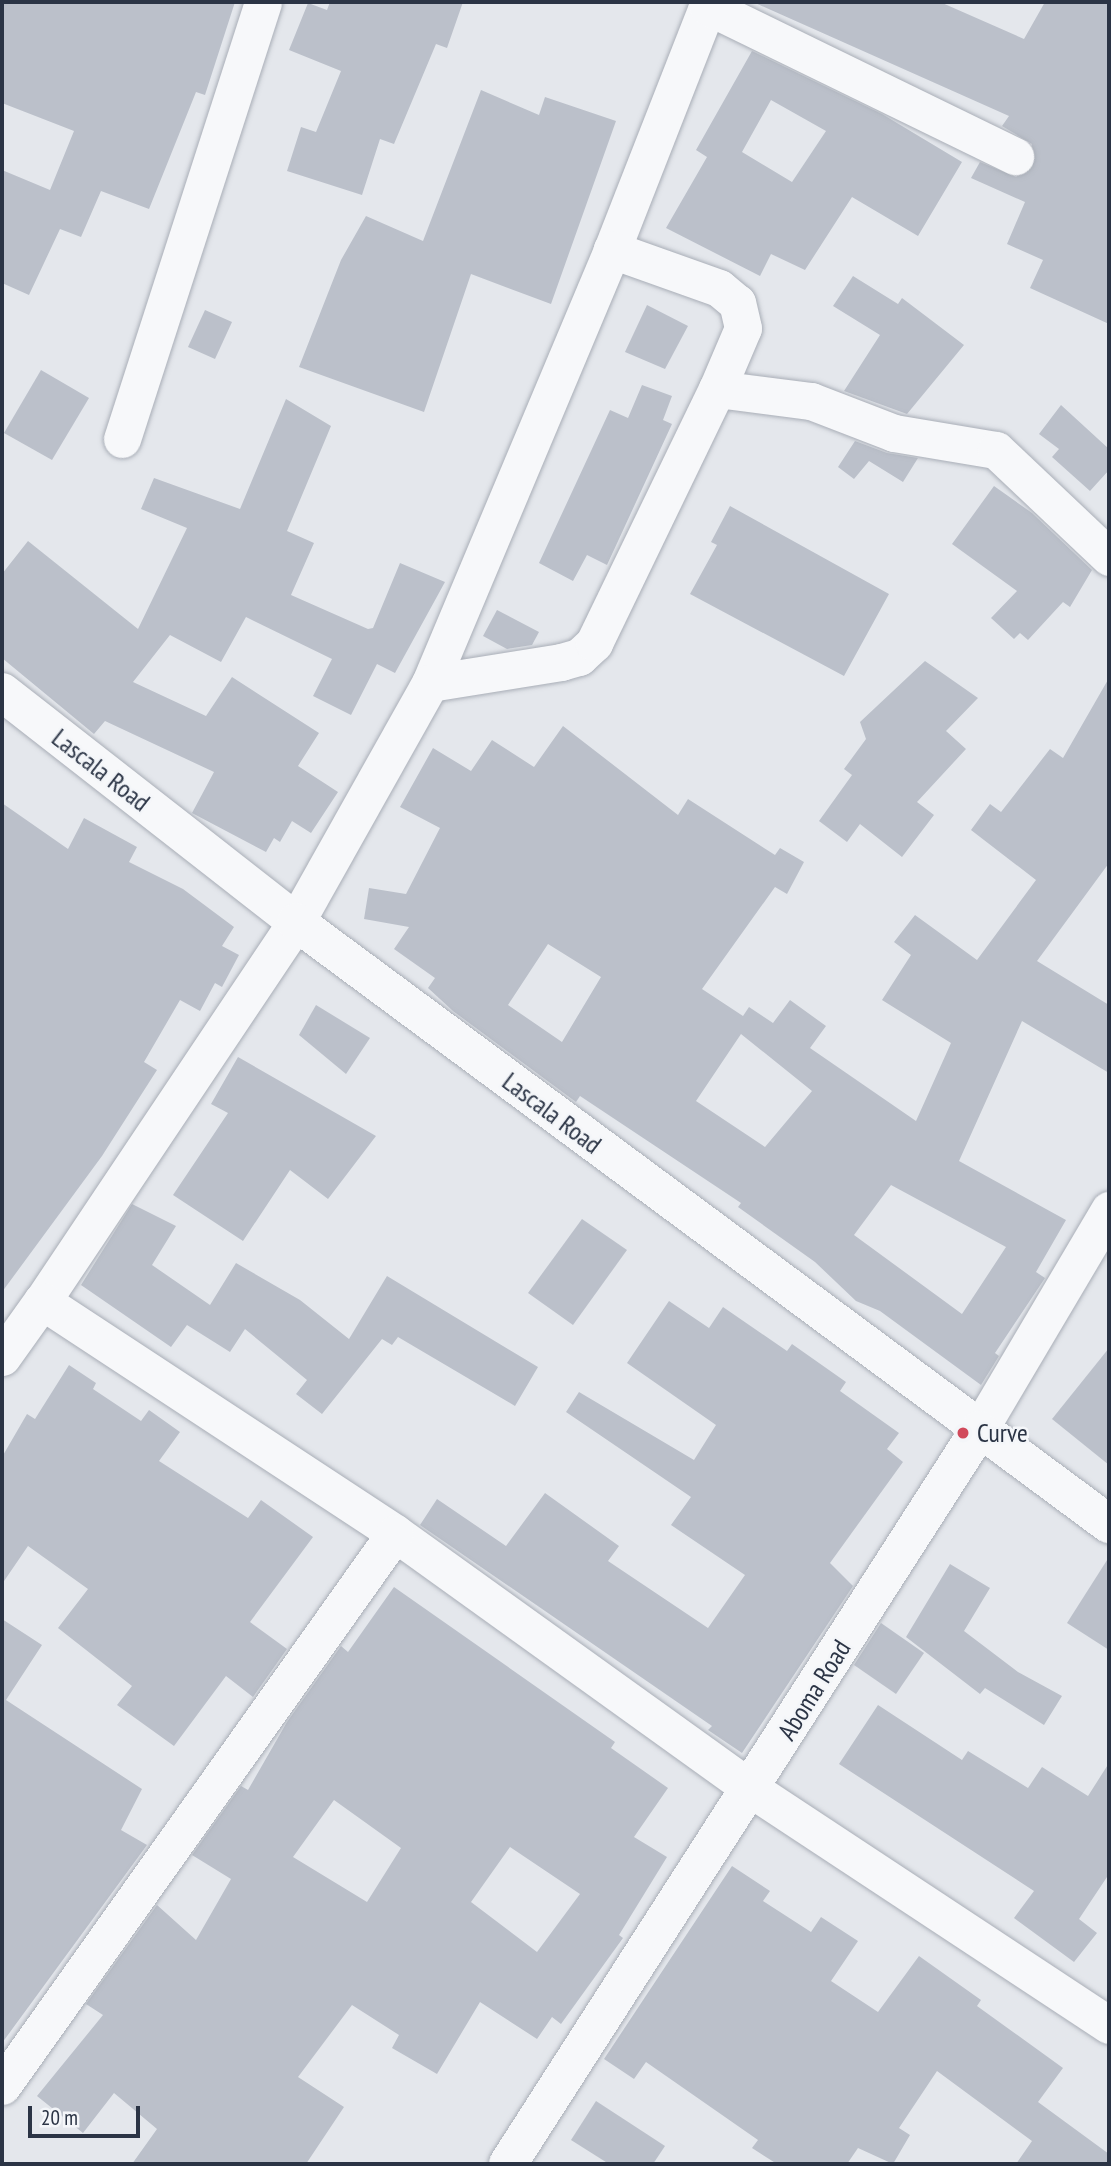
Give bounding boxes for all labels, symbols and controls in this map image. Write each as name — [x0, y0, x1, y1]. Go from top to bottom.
street label: Lascala Road — [46, 722, 156, 818]
street label: Lascala Road — [496, 1066, 608, 1160]
place label: Curve — [977, 1417, 1028, 1449]
marker: Curve — [955, 1425, 971, 1441]
street label: Aboma Road — [771, 1634, 857, 1746]
scale bar — [32, 2092, 144, 2136]
text: 20 m — [41, 2104, 78, 2131]

